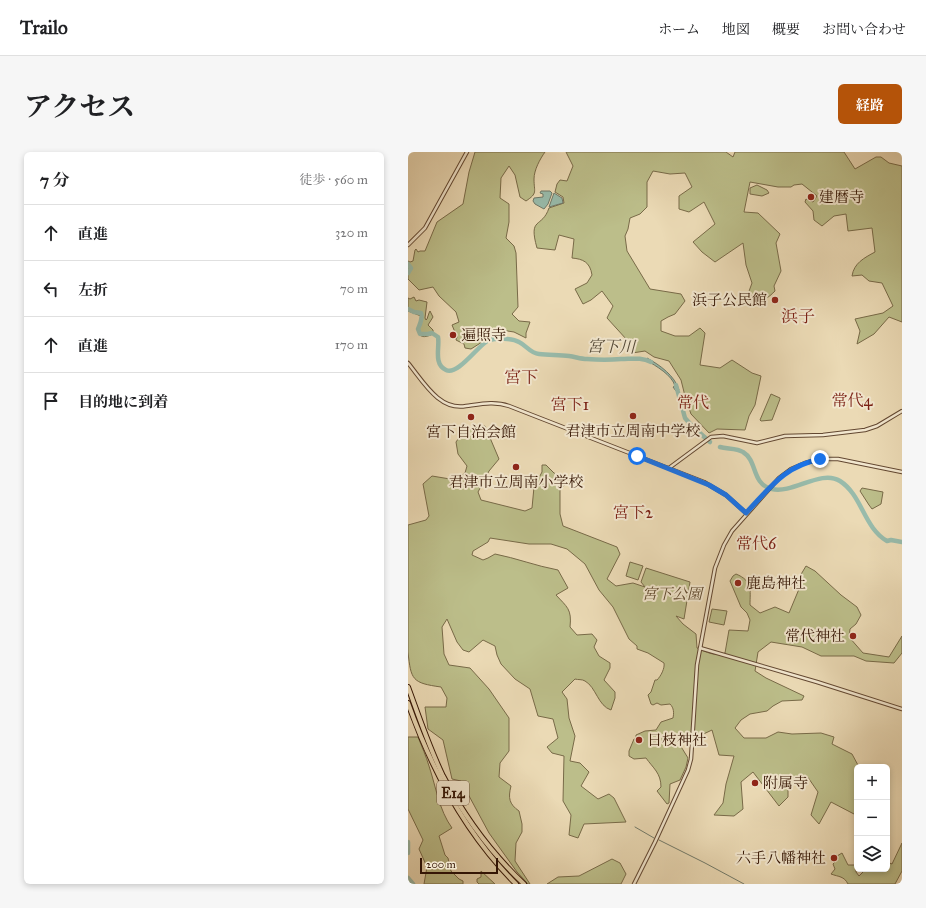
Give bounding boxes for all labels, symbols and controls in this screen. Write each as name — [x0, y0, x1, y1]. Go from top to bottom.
text: Trailo — [20, 16, 68, 39]
text: ホーム — [658, 21, 700, 38]
text: 地図 — [722, 21, 750, 38]
text: 概要 — [772, 21, 800, 38]
text: お問い合わせ — [822, 21, 906, 38]
button: 経路 — [838, 84, 902, 124]
text: アクセス — [24, 89, 135, 124]
text: 7 分 — [40, 170, 70, 191]
text: 徒歩 · 560 m — [300, 172, 368, 188]
place label: 建暦寺 — [819, 188, 864, 206]
marker: 建暦寺 — [806, 192, 816, 202]
icon: ahead — [40, 222, 62, 244]
text: 直進 — [78, 225, 108, 243]
text: 320 m — [335, 225, 368, 241]
icon: left — [40, 278, 62, 300]
text: 左折 — [78, 281, 108, 299]
text: 70 m — [340, 281, 368, 297]
place label: 浜子公民館 — [692, 291, 767, 309]
marker: 浜子公民館 — [770, 295, 780, 305]
district label: 浜子 — [781, 306, 815, 327]
place label: 遍照寺 — [461, 326, 506, 344]
marker: 遍照寺 — [448, 330, 458, 340]
icon: ahead — [40, 334, 62, 356]
text: 直進 — [78, 337, 108, 355]
text: 170 m — [335, 337, 368, 353]
water label: 宮下川 — [587, 337, 637, 356]
district label: 宮下 — [504, 367, 538, 388]
icon: arrive — [40, 390, 62, 412]
district label: 常代4 — [832, 391, 874, 410]
text: 目的地に到着 — [78, 393, 168, 411]
district label: 常代 — [677, 393, 709, 412]
district label: 宮下1 — [551, 395, 589, 414]
marker: 君津市立周南中学校 — [628, 411, 638, 421]
marker: 宮下自治会館 — [466, 412, 476, 422]
place label: 君津市立周南中学校 — [565, 422, 701, 440]
place label: 宮下自治会館 — [426, 423, 516, 441]
route start — [628, 447, 646, 465]
route end — [811, 450, 829, 468]
marker: 君津市立周南小学校 — [511, 462, 521, 472]
place label: 君津市立周南小学校 — [448, 473, 584, 491]
district label: 宮下2 — [613, 503, 653, 522]
district label: 常代6 — [736, 534, 777, 553]
place label: 鹿島神社 — [746, 574, 806, 592]
marker: 鹿島神社 — [733, 578, 743, 588]
park label: 宮下公園 — [642, 585, 705, 603]
place label: 常代神社 — [785, 627, 845, 645]
marker: 常代神社 — [848, 631, 858, 641]
place label: 日枝神社 — [647, 731, 707, 749]
marker: 日枝神社 — [634, 735, 644, 745]
map controls — [854, 764, 890, 872]
button: + — [854, 764, 890, 800]
place label: 附属寺 — [763, 774, 808, 792]
marker: 附属寺 — [750, 778, 760, 788]
road number: E14 — [437, 781, 469, 805]
button: − — [854, 800, 890, 836]
button: layers — [854, 836, 890, 872]
place label: 六手八幡神社 — [736, 849, 826, 867]
marker: 六手八幡神社 — [829, 853, 839, 863]
scale bar — [420, 856, 498, 875]
text: 200 m — [426, 858, 456, 871]

